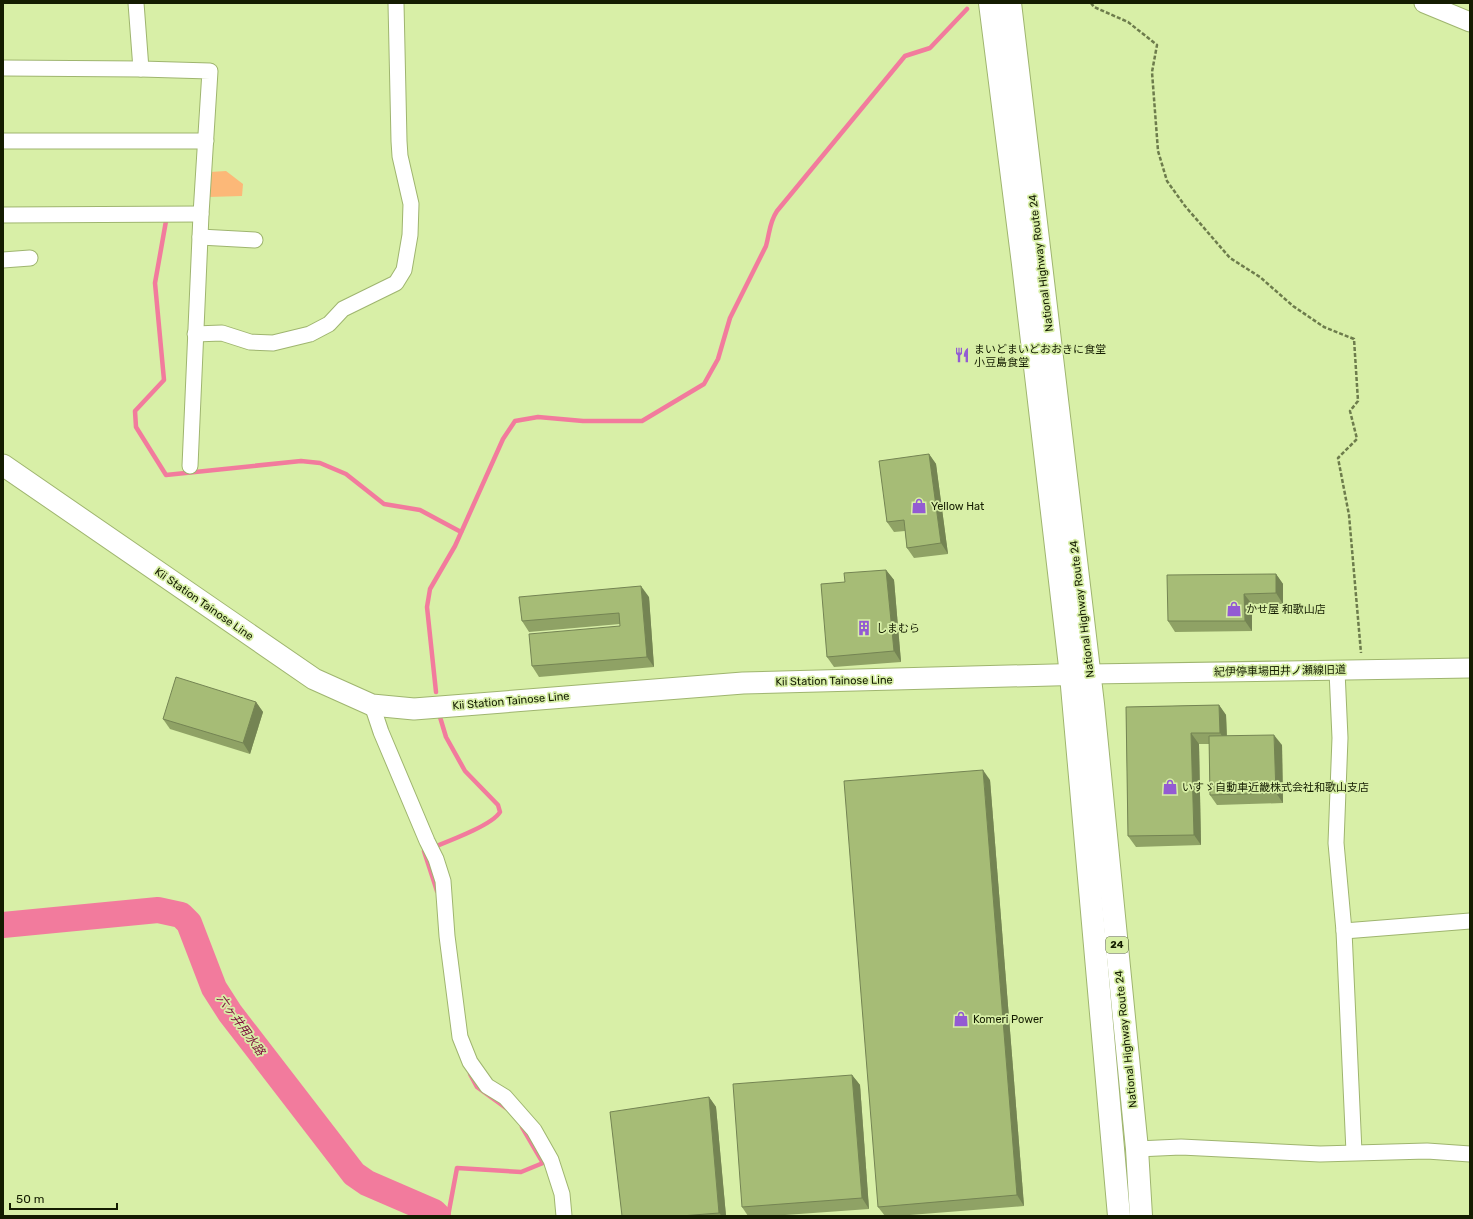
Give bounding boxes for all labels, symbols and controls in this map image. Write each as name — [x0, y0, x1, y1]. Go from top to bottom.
street label: National Highway Route 24 — [1026, 193, 1056, 332]
place label: まいどまいどおおきに食堂 小豆島食堂 — [974, 343, 1106, 369]
restaurant icon: まいどまいどおおきに食堂 小豆島食堂 — [953, 346, 971, 364]
shop icon: Yellow Hat — [910, 497, 928, 515]
place label: Yellow Hat — [931, 500, 985, 513]
street label: National Highway Route 24 — [1067, 539, 1097, 678]
street label: Kii Station Tainose Line — [152, 565, 256, 643]
shop icon: かせ屋 和歌山店 — [1225, 600, 1243, 618]
place label: かせ屋 和歌山店 — [1246, 603, 1326, 616]
building icon: しまむら — [855, 619, 873, 637]
place label: しまむら — [876, 622, 920, 635]
street label: 紀伊停車場田井ノ瀬線旧道 — [1214, 663, 1346, 679]
street label: Kii Station Tainose Line — [775, 673, 893, 689]
street label: Kii Station Tainose Line — [452, 689, 570, 713]
shop icon: いすゞ自動車近畿株式会社和歌山支店 — [1161, 778, 1179, 796]
place label: いすゞ自動車近畿株式会社和歌山支店 — [1182, 781, 1369, 794]
road number: 24 — [1106, 937, 1128, 953]
street label: National Highway Route 24 — [1112, 969, 1140, 1108]
water label: 六ヶ井用水路 — [214, 992, 268, 1059]
shop icon: Komeri Power — [952, 1010, 970, 1028]
place label: Komeri Power — [973, 1013, 1044, 1026]
scale bar — [10, 1185, 117, 1211]
text: 50 m — [16, 1192, 44, 1206]

